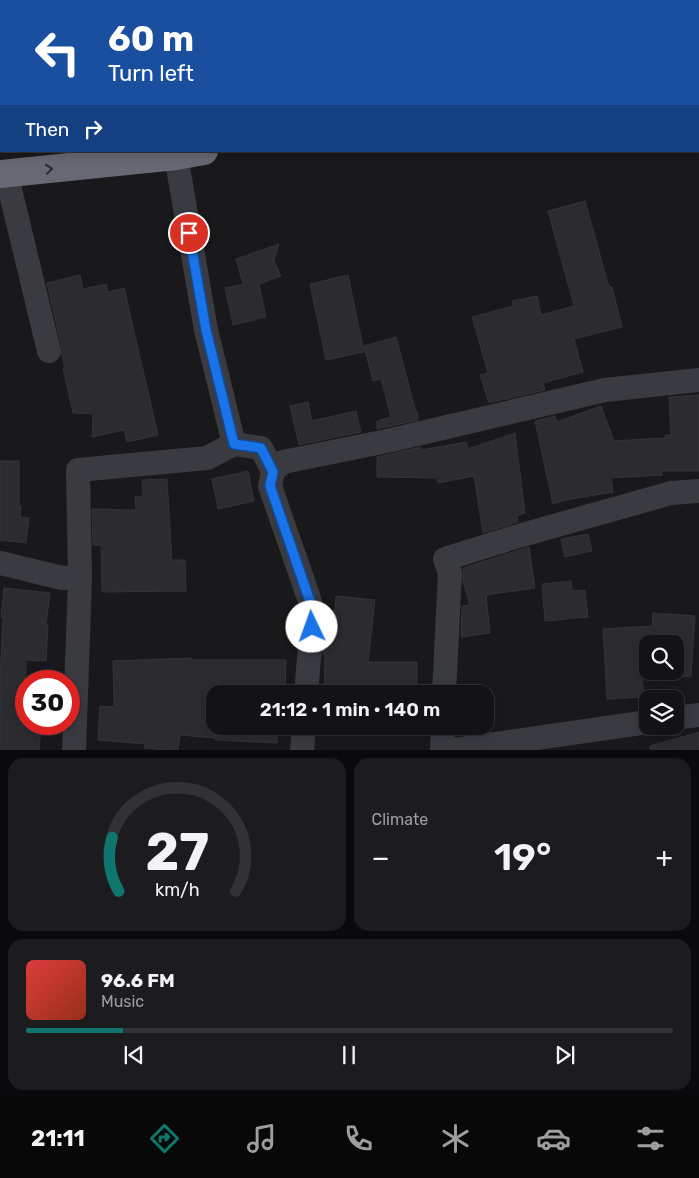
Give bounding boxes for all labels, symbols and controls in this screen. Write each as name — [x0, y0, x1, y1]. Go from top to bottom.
text: 60 m — [108, 18, 194, 60]
icon: left — [25, 20, 90, 85]
text: Turn left — [108, 60, 194, 87]
icon: right — [79, 115, 107, 143]
text: Then — [25, 118, 69, 141]
one-way arrow — [45, 164, 53, 175]
pin — [168, 212, 210, 254]
icon: arrive — [175, 219, 203, 247]
position arrow — [285, 600, 337, 652]
map controls — [639, 635, 684, 735]
button: search — [639, 635, 684, 680]
speed limit sign: 30 — [15, 670, 80, 735]
button: layers — [639, 690, 684, 735]
text: 21:12 · 1 min · 140 m — [260, 698, 440, 721]
text: Climate — [372, 810, 428, 829]
text: 27 — [145, 821, 209, 883]
text: 19° — [494, 834, 551, 880]
text: − — [372, 841, 390, 874]
text: + — [656, 841, 673, 874]
text: km/h — [154, 879, 199, 900]
text: 96.6 FM — [101, 969, 175, 992]
text: Music — [101, 992, 144, 1011]
icon: previous — [120, 1041, 148, 1069]
icon: pause — [335, 1041, 363, 1069]
icon: next — [551, 1041, 579, 1069]
icon: directions — [147, 1121, 182, 1156]
icon: music — [244, 1121, 279, 1156]
icon: phone — [341, 1121, 376, 1156]
icon: climate — [438, 1121, 473, 1156]
icon: car — [536, 1121, 571, 1156]
icon: filters — [633, 1121, 668, 1156]
text: 21:11 — [31, 1125, 85, 1152]

